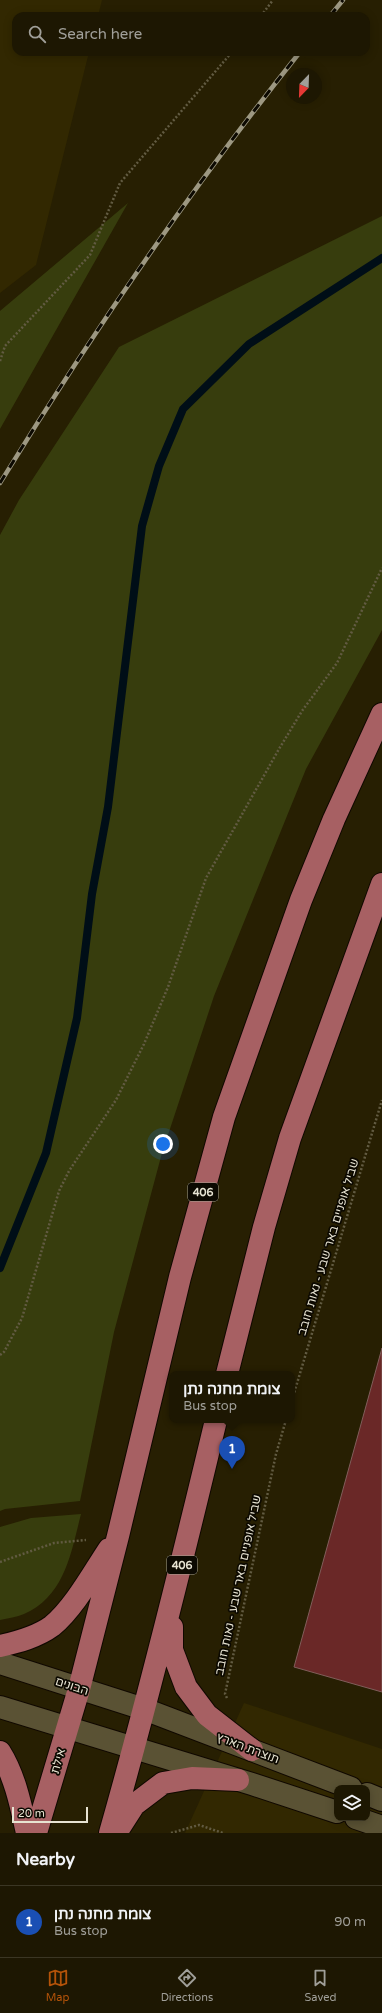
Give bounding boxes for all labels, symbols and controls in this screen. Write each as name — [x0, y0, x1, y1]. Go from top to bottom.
search box — [12, 12, 370, 56]
icon: search — [26, 23, 48, 45]
text: Search here — [58, 25, 142, 43]
north arrow — [286, 68, 322, 104]
your location — [153, 1134, 173, 1154]
street label: שביל אופניים באר שבע - נאות חובב — [294, 1157, 362, 1337]
road number: 406 — [188, 1183, 218, 1201]
popup — [169, 1371, 295, 1423]
text: צומת מחנה נתן — [183, 1380, 281, 1398]
text: Bus stop — [183, 1398, 237, 1414]
pin: 1 — [219, 1436, 245, 1469]
street label: שביל אופניים באר שבע - נאות חובב — [212, 1493, 264, 1677]
road number: 406 — [167, 1556, 197, 1574]
street label: הבונים — [53, 1674, 91, 1698]
street label: תוצרת הארץ — [215, 1730, 281, 1766]
street label: אילת — [48, 1747, 68, 1775]
map controls — [334, 1785, 370, 1821]
button: layers — [334, 1785, 370, 1821]
scale bar — [12, 1805, 88, 1824]
text: 20 m — [18, 1807, 45, 1820]
text: Nearby — [16, 1849, 75, 1870]
text: צומת מחנה נתן — [54, 1905, 152, 1923]
text: 1 — [25, 1914, 33, 1930]
text: 90 m — [334, 1914, 366, 1930]
text: Bus stop — [54, 1923, 108, 1939]
tab: Map — [46, 1967, 69, 2004]
tab: Directions — [161, 1967, 213, 2004]
tab: Saved — [305, 1967, 336, 2004]

